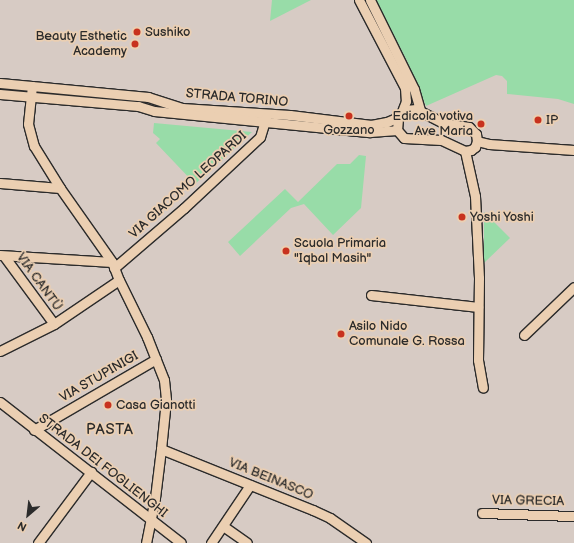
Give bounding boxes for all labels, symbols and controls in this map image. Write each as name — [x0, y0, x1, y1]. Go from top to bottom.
place label: Sushiko — [145, 24, 190, 40]
marker: Sushiko — [132, 27, 142, 37]
place label: Beauty Esthetic Academy — [35, 29, 127, 60]
marker: Beauty Esthetic Academy — [130, 39, 140, 49]
street label: STRADA TORINO — [185, 86, 289, 110]
place label: Edicola votiva Ave Maria — [393, 109, 473, 140]
marker: Gozzano — [344, 111, 354, 121]
place label: IP — [546, 112, 558, 128]
marker: IP — [533, 115, 543, 125]
marker: Edicola votiva Ave Maria — [476, 119, 486, 129]
place label: Gozzano — [323, 122, 375, 138]
street label: VIA GIACOMO LEOPARDI — [126, 128, 250, 242]
place label: Yoshi Yoshi — [470, 209, 535, 225]
marker: Yoshi Yoshi — [457, 212, 467, 222]
place label: Scuola Primaria "Iqbal Masih" — [294, 236, 386, 267]
marker: Scuola Primaria "Iqbal Masih" — [281, 246, 291, 256]
street label: VIA CANTÙ — [13, 250, 65, 314]
place label: Asilo Nido Comunale G. Rossa — [349, 319, 465, 350]
marker: Asilo Nido Comunale G. Rossa — [336, 329, 346, 339]
street label: VIA STUPINIGI — [57, 348, 141, 406]
place label: Casa Gianotti — [116, 397, 196, 413]
marker: Casa Gianotti — [103, 400, 113, 410]
street label: STRADA DEI FOGLIENGHI — [35, 411, 171, 521]
district label: PASTA — [86, 421, 134, 439]
street label: VIA BEINASCO — [226, 455, 316, 503]
street label: VIA GRECIA — [492, 493, 564, 509]
north arrow — [8, 495, 48, 535]
text: N — [15, 518, 29, 534]

